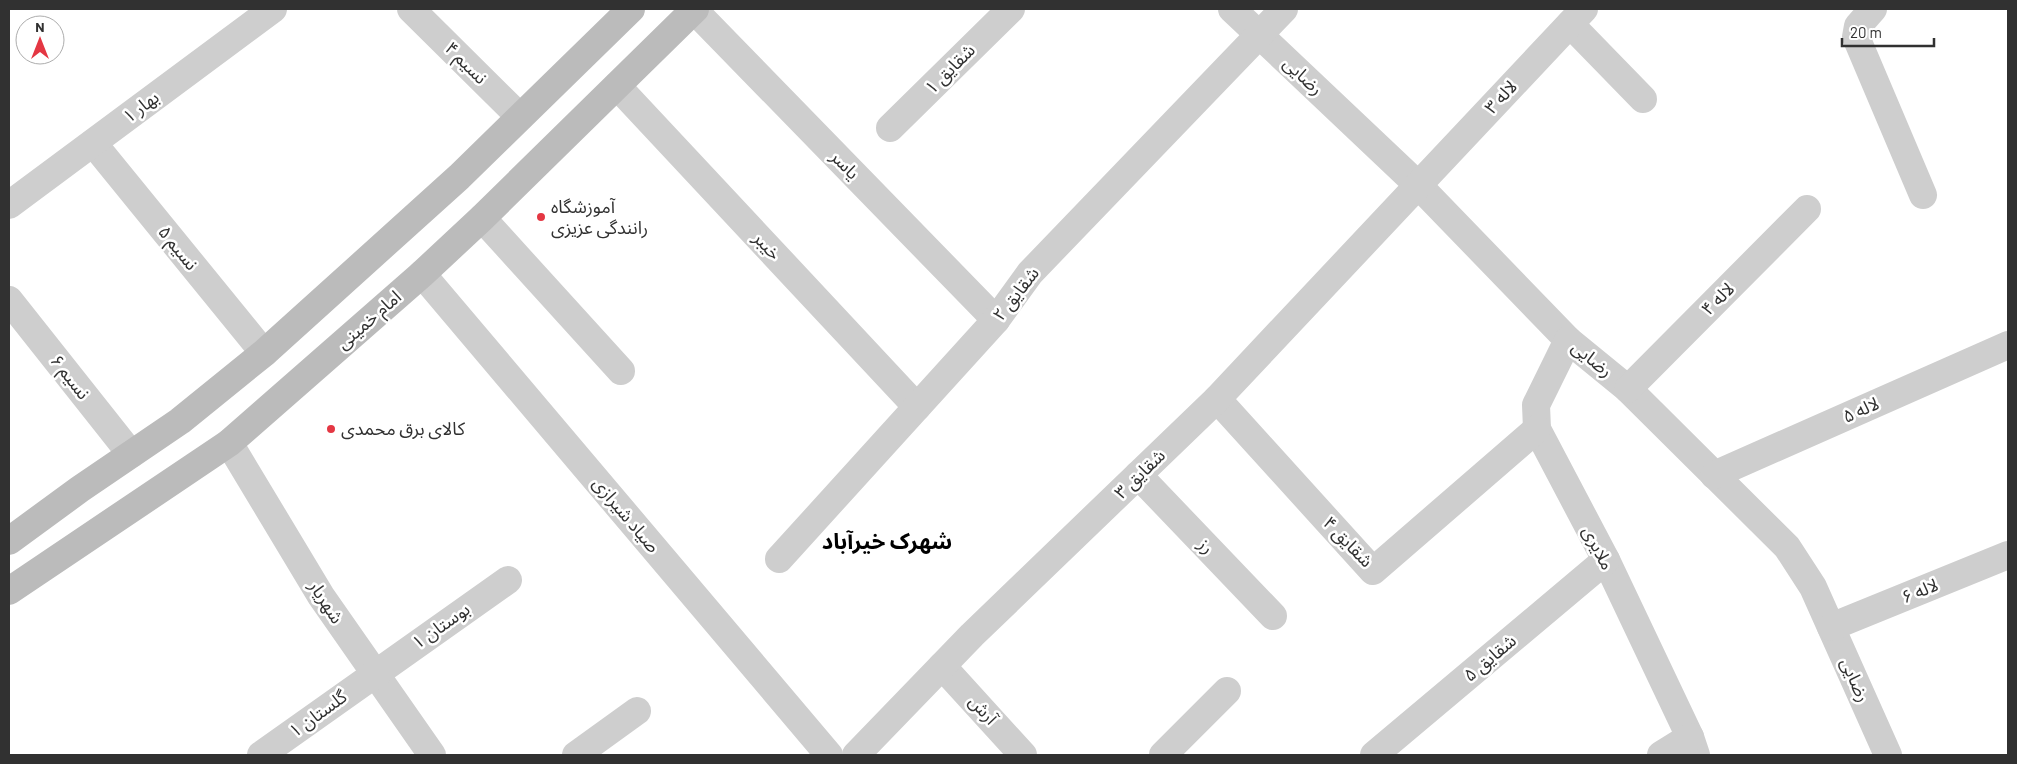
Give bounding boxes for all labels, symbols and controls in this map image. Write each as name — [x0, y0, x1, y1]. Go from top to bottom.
north arrow — [15, 15, 65, 65]
scale bar — [1842, 15, 1934, 47]
text: N — [35, 18, 45, 35]
text: 20 m — [1850, 23, 1882, 41]
street label: نسیم ۴ — [439, 37, 492, 90]
street label: شقایق ۱ — [920, 39, 980, 99]
street label: رضایی — [1279, 51, 1328, 100]
street label: لاله ۳ — [1479, 75, 1521, 118]
street label: بهار ۱ — [118, 85, 163, 128]
street label: یاسر — [825, 144, 865, 184]
place label: آموزشگاه رانندگی عزیزی — [551, 195, 648, 239]
marker: آموزشگاه رانندگی عزیزی — [535, 211, 547, 223]
street label: نسیم ۵ — [152, 221, 203, 276]
street label: خیبر — [748, 226, 786, 265]
street label: شقایق ۲ — [987, 262, 1044, 325]
street label: لاله ۴ — [1696, 277, 1738, 319]
street label: امام خمینی — [332, 285, 408, 356]
street label: رضایی — [1567, 335, 1618, 382]
street label: نسیم ۶ — [44, 350, 95, 405]
street label: لاله ۵ — [1839, 391, 1882, 427]
place label: کالای برق محمدی — [341, 417, 466, 440]
marker: کالای برق محمدی — [325, 423, 337, 435]
street label: شقایق ۳ — [1109, 444, 1170, 503]
street label: صیاد شیرازی — [588, 472, 665, 557]
street label: شقایق ۴ — [1319, 511, 1378, 572]
street label: ملایری — [1578, 522, 1619, 574]
district label: شهرک خیرآباد — [822, 527, 952, 554]
street label: رز — [1193, 532, 1219, 558]
street label: لاله ۶ — [1898, 573, 1941, 607]
street label: شهریار — [303, 575, 349, 628]
street label: بوستان ۱ — [407, 597, 474, 654]
street label: شقایق ۵ — [1459, 629, 1521, 686]
street label: رضایی — [1836, 654, 1875, 706]
street label: گلستان ۱ — [284, 684, 352, 742]
street label: آرش — [964, 690, 1003, 730]

